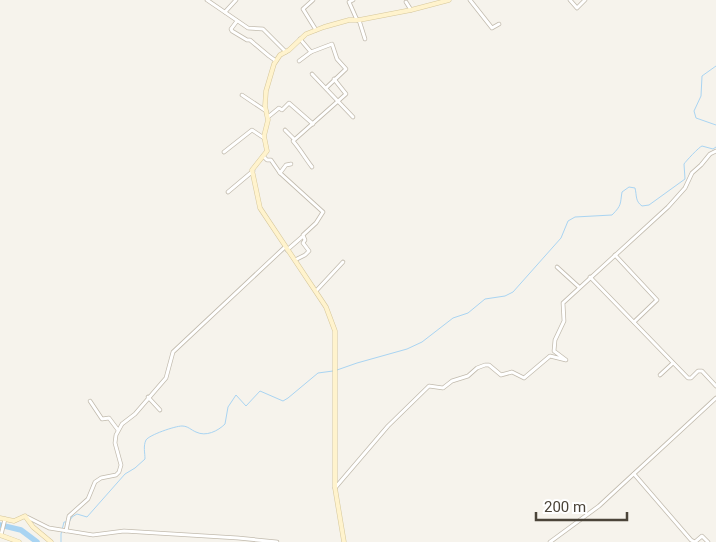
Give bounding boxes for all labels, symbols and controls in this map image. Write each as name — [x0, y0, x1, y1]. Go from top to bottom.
scale bar — [536, 490, 627, 522]
text: 200 m — [544, 498, 586, 516]

